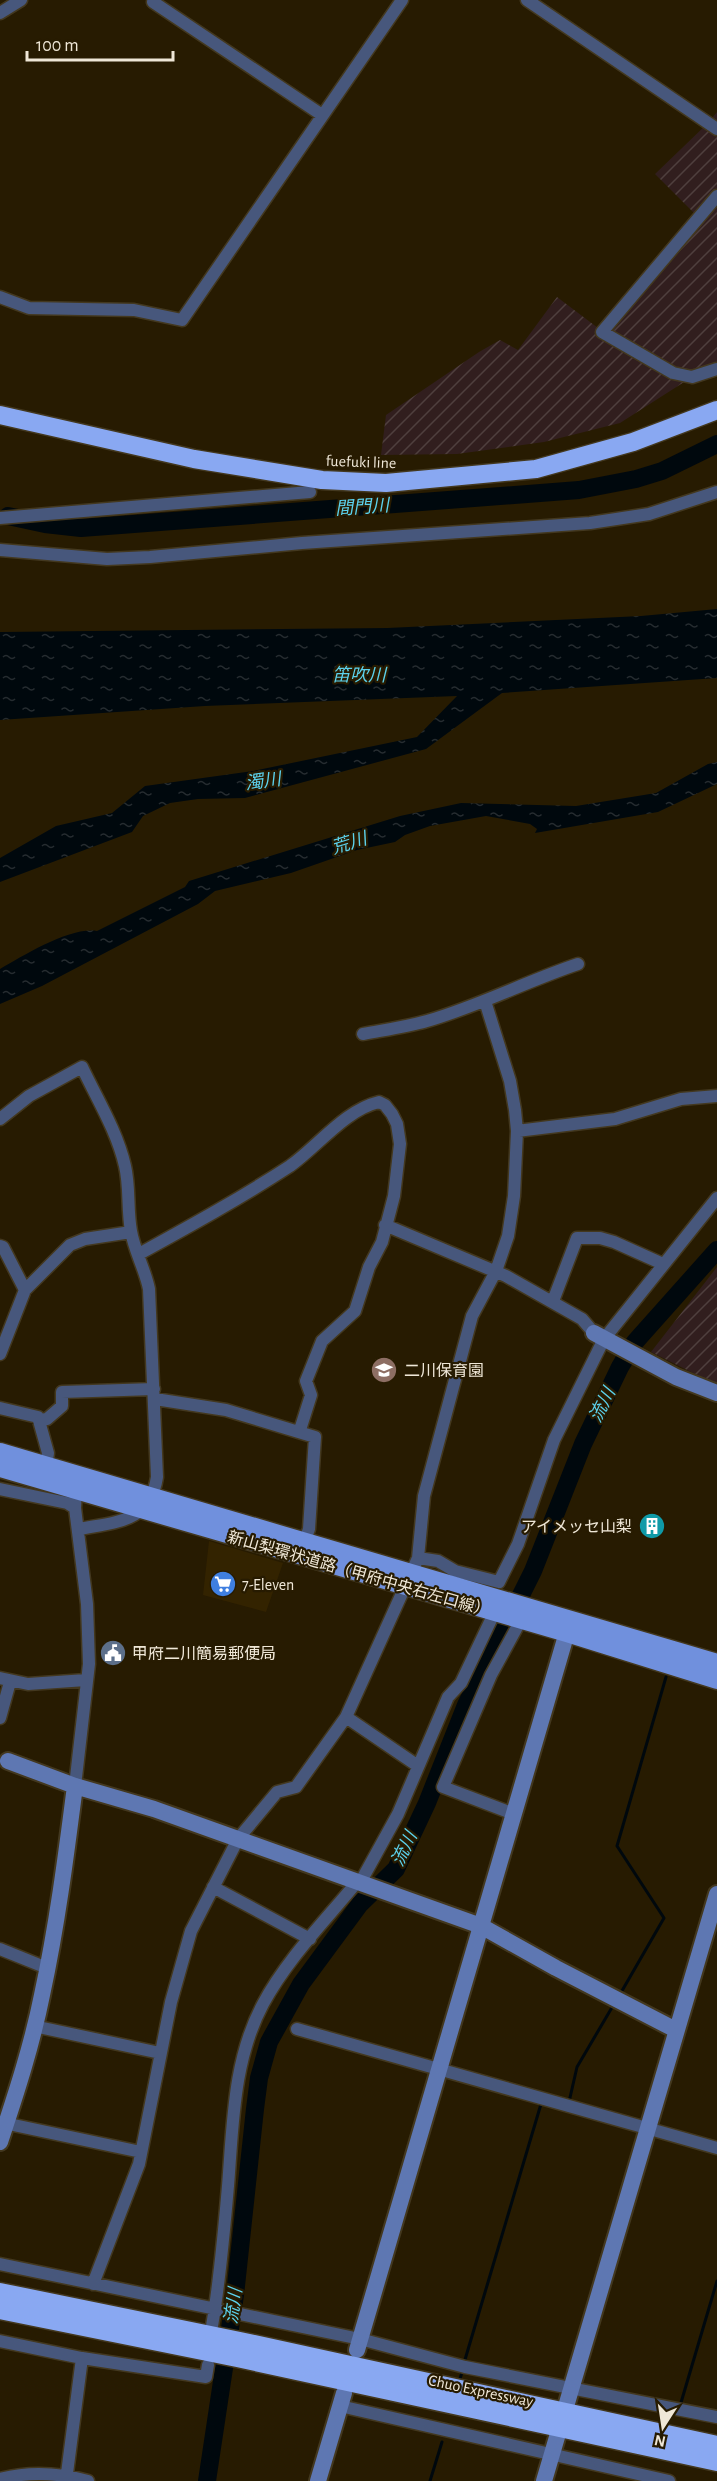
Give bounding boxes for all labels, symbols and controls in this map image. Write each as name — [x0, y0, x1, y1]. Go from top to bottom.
scale bar — [27, 24, 172, 62]
text: 100 m — [36, 37, 79, 55]
street label: fuefuki line — [325, 453, 397, 471]
water label: 間門川 — [334, 496, 392, 519]
water label: 笛吹川 — [332, 665, 388, 685]
water label: 濁川 — [244, 769, 284, 793]
water label: 荒川 — [329, 828, 371, 858]
school or university icon: 二川保育園 — [369, 1355, 399, 1385]
place label: 二川保育園 — [404, 1362, 484, 1379]
water label: 流川 — [585, 1383, 620, 1426]
building icon: アイメッセ山梨 — [637, 1511, 667, 1541]
place label: アイメッセ山梨 — [521, 1518, 632, 1535]
street label: 新山梨環状道路（甲府中央右左口線） — [226, 1528, 492, 1619]
supermarket icon: 7-Eleven — [208, 1569, 238, 1599]
place label: 7-Eleven — [242, 1577, 294, 1593]
public building icon: 甲府二川簡易郵便局 — [98, 1638, 128, 1668]
place label: 甲府二川簡易郵便局 — [132, 1645, 276, 1662]
water label: 流川 — [387, 1827, 422, 1870]
water label: 流川 — [221, 2285, 246, 2325]
street label: Chuo Expressway — [427, 2372, 535, 2411]
north arrow — [633, 2397, 693, 2457]
text: N — [653, 2432, 667, 2450]

